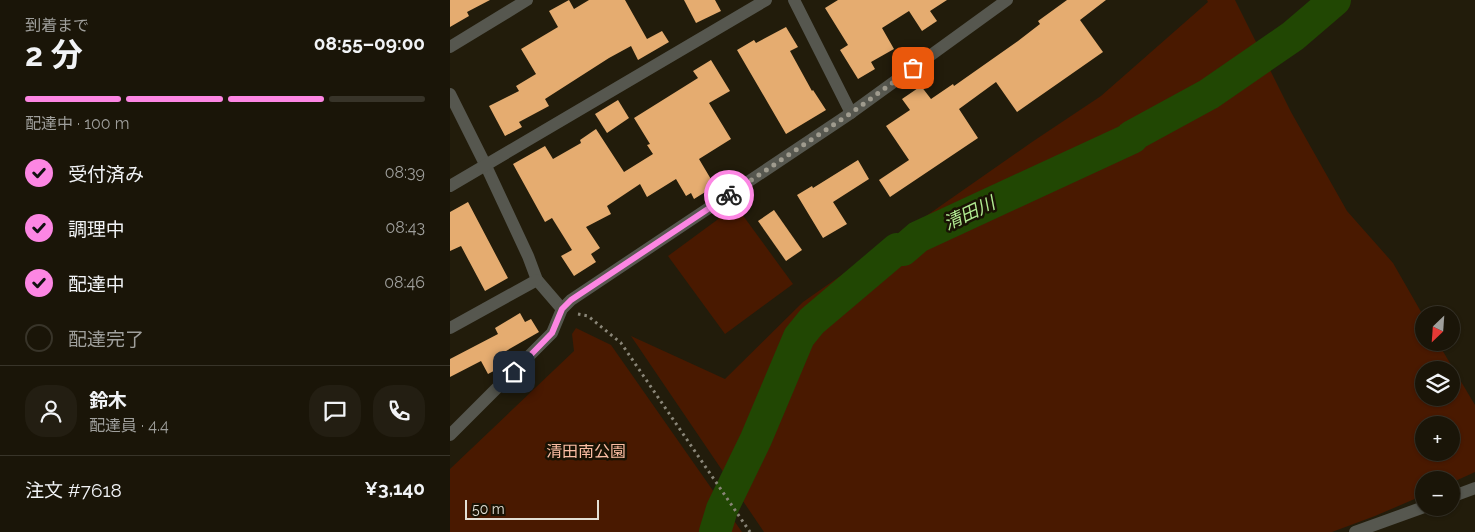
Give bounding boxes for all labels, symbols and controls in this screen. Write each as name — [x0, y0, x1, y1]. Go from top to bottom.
text: 到着まで — [25, 16, 89, 35]
text: 08:55–09:00 — [314, 32, 425, 54]
text: 2 分 — [25, 36, 83, 73]
pin — [892, 47, 934, 89]
icon: bag — [899, 54, 927, 82]
text: 配達中 · 100 m — [25, 114, 129, 133]
icon: check — [25, 159, 53, 187]
text: 受付済み — [68, 163, 144, 185]
text: 08:39 — [385, 163, 425, 182]
courier — [704, 170, 754, 220]
icon: bike — [715, 181, 743, 209]
water label: 清田川 — [940, 191, 1000, 234]
icon: check — [25, 214, 53, 242]
text: 調理中 — [68, 218, 125, 240]
text: 08:43 — [385, 218, 425, 237]
icon: check — [25, 269, 53, 297]
text: 配達中 — [68, 273, 125, 295]
text: 08:46 — [384, 273, 425, 292]
north arrow — [1415, 306, 1460, 351]
map controls — [1415, 306, 1460, 516]
text: 配達完了 — [68, 328, 144, 350]
pin — [493, 351, 535, 393]
icon: home — [500, 358, 528, 386]
button: layers — [1415, 361, 1460, 406]
button: person — [25, 385, 77, 437]
button: chat — [309, 385, 361, 437]
button: phone — [373, 385, 425, 437]
text: 鈴木 — [89, 389, 127, 411]
text: 配達員 · 4.4 — [89, 416, 169, 435]
button: + — [1415, 416, 1460, 461]
park label: 清田南公園 — [546, 442, 626, 461]
button: − — [1415, 471, 1460, 516]
text: ¥3,140 — [365, 477, 425, 499]
text: 注文 #7618 — [25, 479, 122, 501]
scale bar — [465, 497, 599, 520]
text: 50 m — [472, 501, 505, 517]

